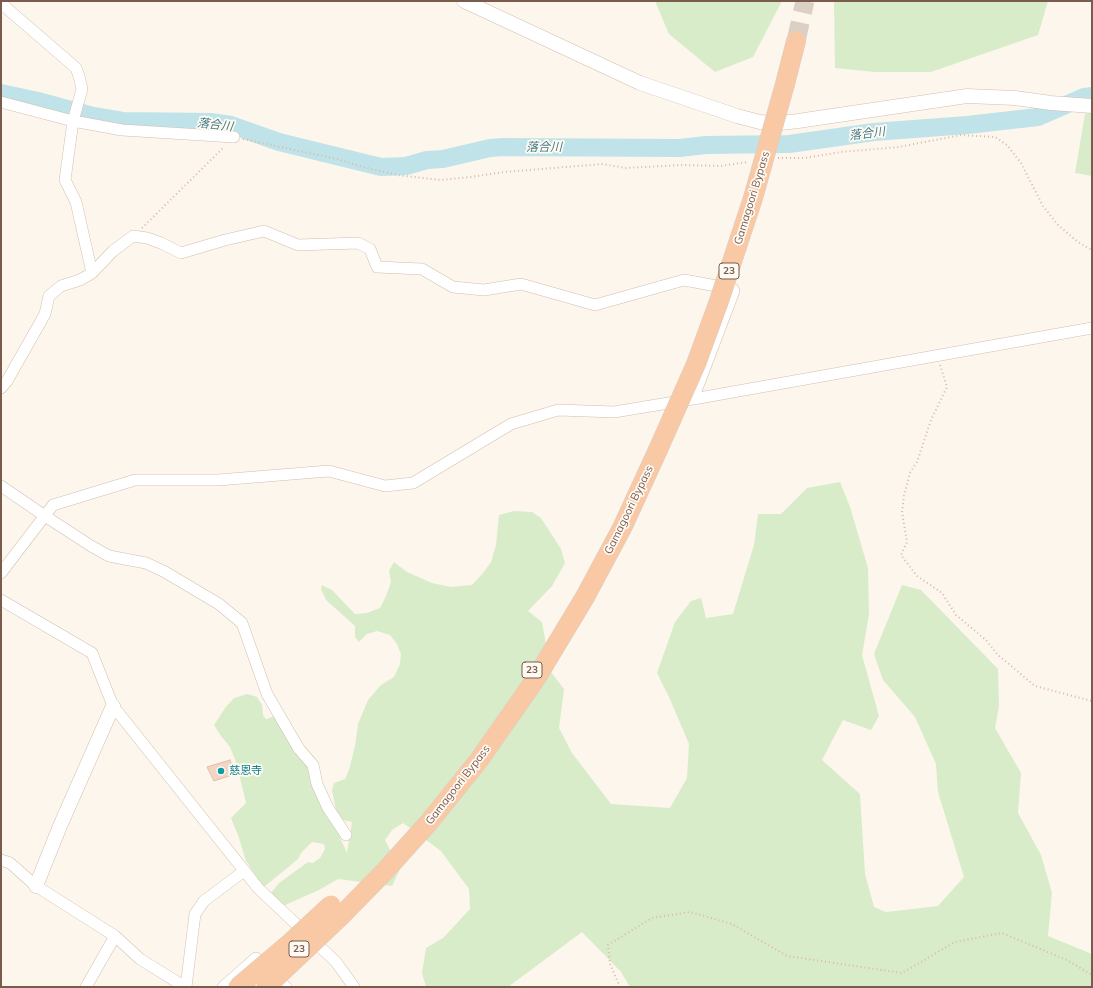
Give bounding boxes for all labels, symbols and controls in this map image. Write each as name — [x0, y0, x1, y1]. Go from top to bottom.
water label: 落合川 — [196, 116, 234, 134]
water label: 落合川 — [848, 125, 886, 143]
water label: 落合川 — [526, 140, 562, 154]
street label: Gamagoori Bypass — [732, 150, 772, 246]
road number: 23 — [719, 263, 739, 279]
street label: Gamagoori Bypass — [602, 464, 656, 556]
road number: 23 — [522, 662, 542, 678]
street label: Gamagoori Bypass — [423, 743, 493, 827]
place label: 慈恩寺 — [229, 764, 262, 778]
marker: 慈恩寺 — [216, 766, 226, 776]
road number: 23 — [289, 941, 309, 957]

